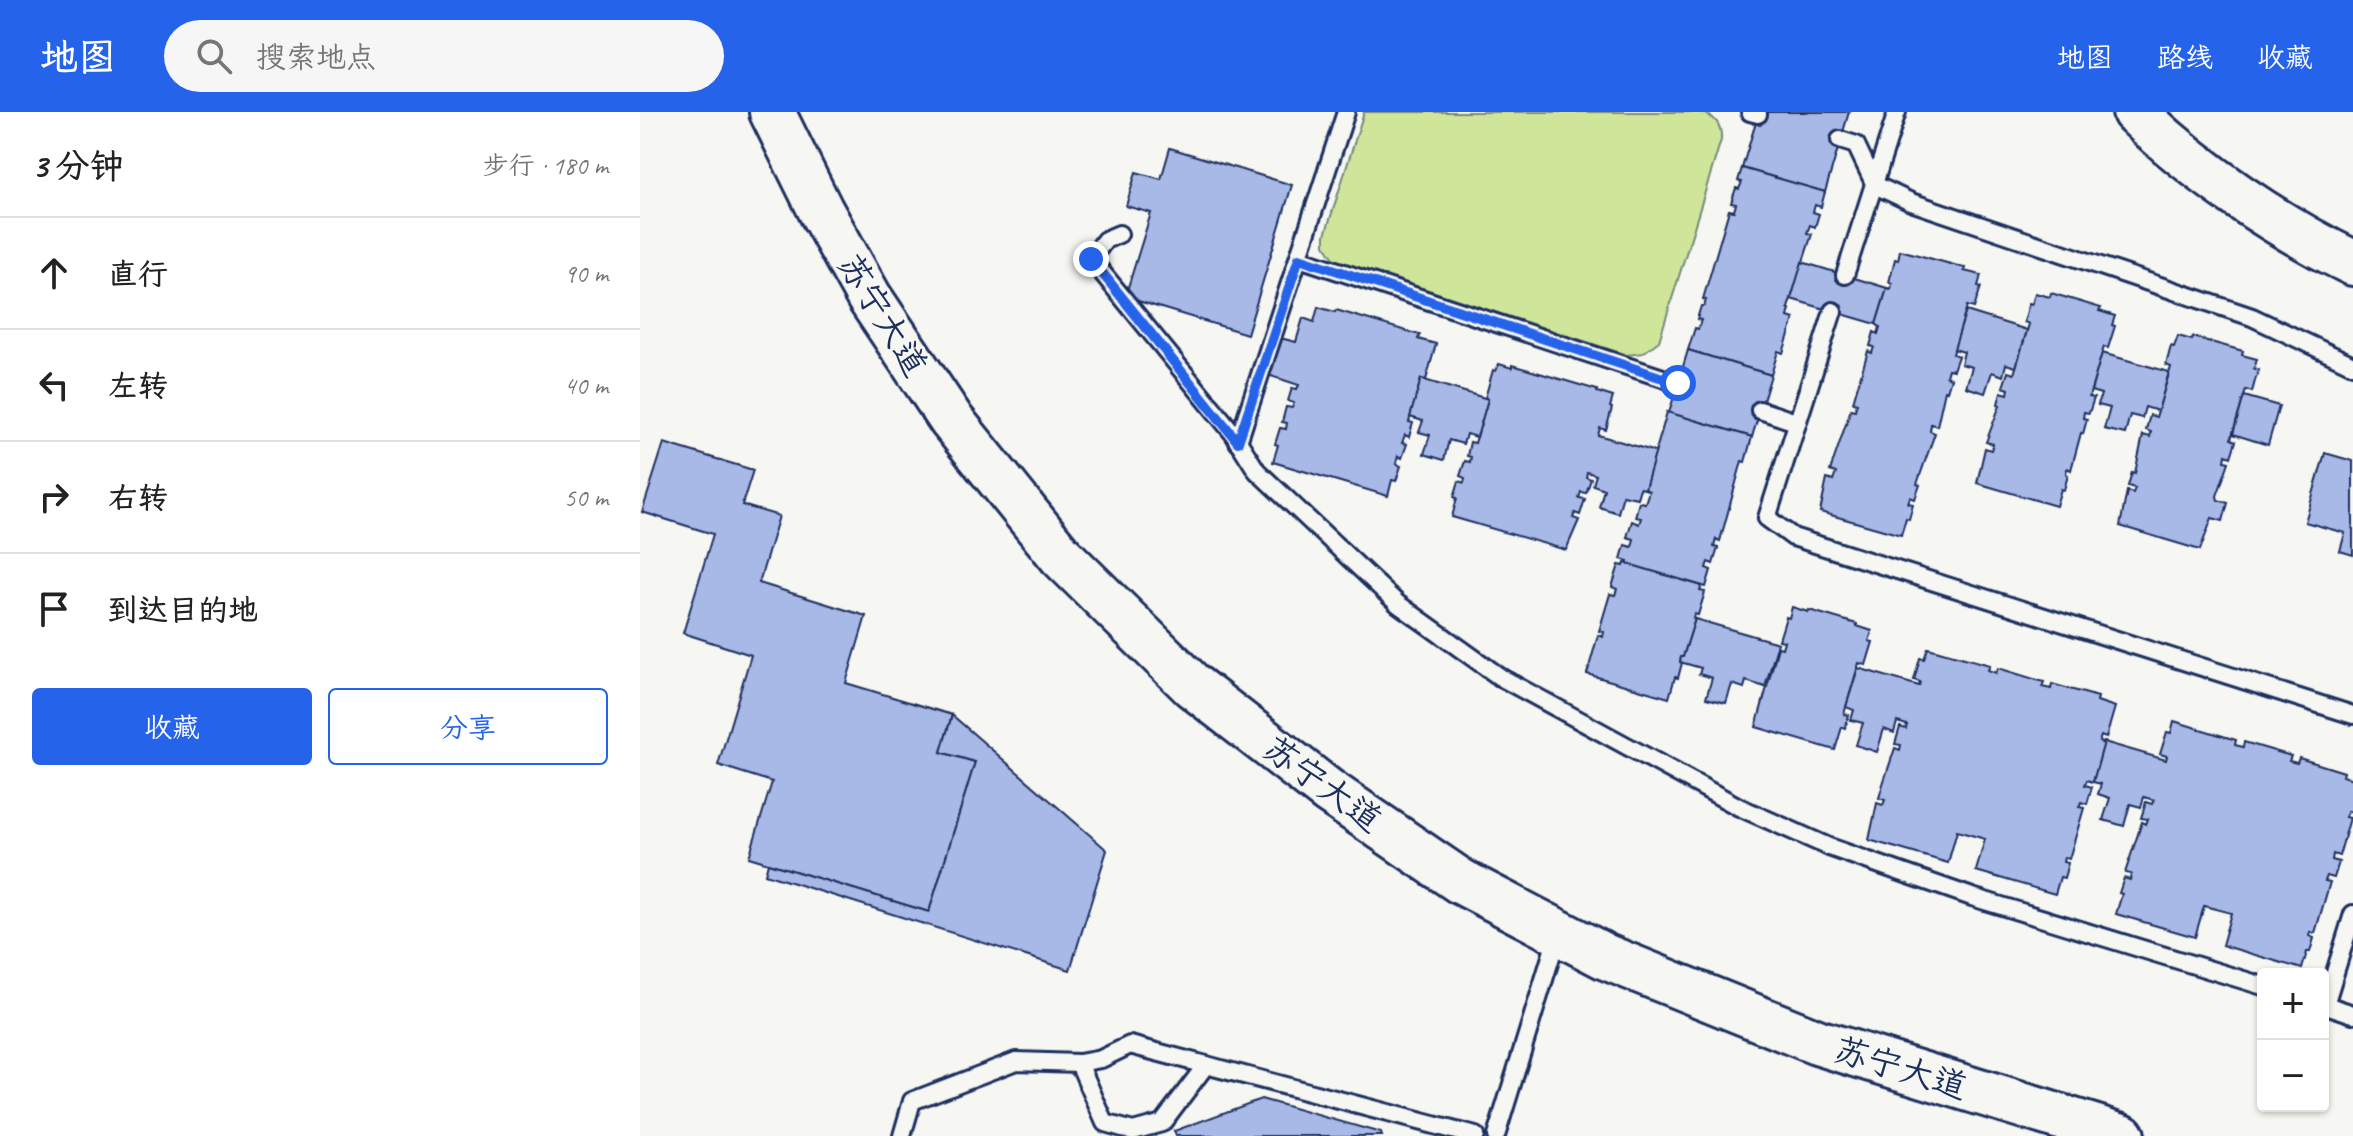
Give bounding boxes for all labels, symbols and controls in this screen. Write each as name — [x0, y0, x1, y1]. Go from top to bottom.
search box — [164, 20, 724, 92]
text: 地图 — [40, 34, 116, 81]
icon: search — [192, 34, 236, 78]
text: 搜索地点 — [256, 38, 376, 76]
text: 地图 — [2057, 40, 2113, 75]
text: 路线 — [2157, 40, 2213, 75]
text: 收藏 — [2257, 40, 2313, 75]
text: 3 分钟 — [32, 144, 124, 187]
text: 步行 · 180 m — [483, 149, 608, 182]
route end — [1073, 241, 1109, 277]
street label: 苏宁大道 — [829, 246, 937, 384]
icon: ahead — [32, 251, 76, 295]
text: 直行 — [108, 255, 168, 293]
text: 90 m — [564, 257, 608, 290]
icon: left — [32, 363, 76, 407]
route start — [1660, 365, 1696, 401]
text: 左转 — [108, 367, 168, 405]
text: 40 m — [564, 369, 608, 402]
icon: right — [32, 475, 76, 519]
text: 右转 — [108, 479, 168, 517]
text: 50 m — [564, 481, 608, 514]
icon: arrive — [32, 587, 76, 631]
text: 到达目的地 — [108, 591, 258, 629]
button: 收藏 — [32, 688, 312, 765]
button: 分享 — [328, 688, 608, 765]
street label: 苏宁大道 — [1255, 727, 1391, 841]
map controls — [2257, 968, 2329, 1112]
button: + — [2257, 968, 2329, 1040]
street label: 苏宁大道 — [1830, 1028, 1972, 1108]
button: − — [2257, 1040, 2329, 1112]

